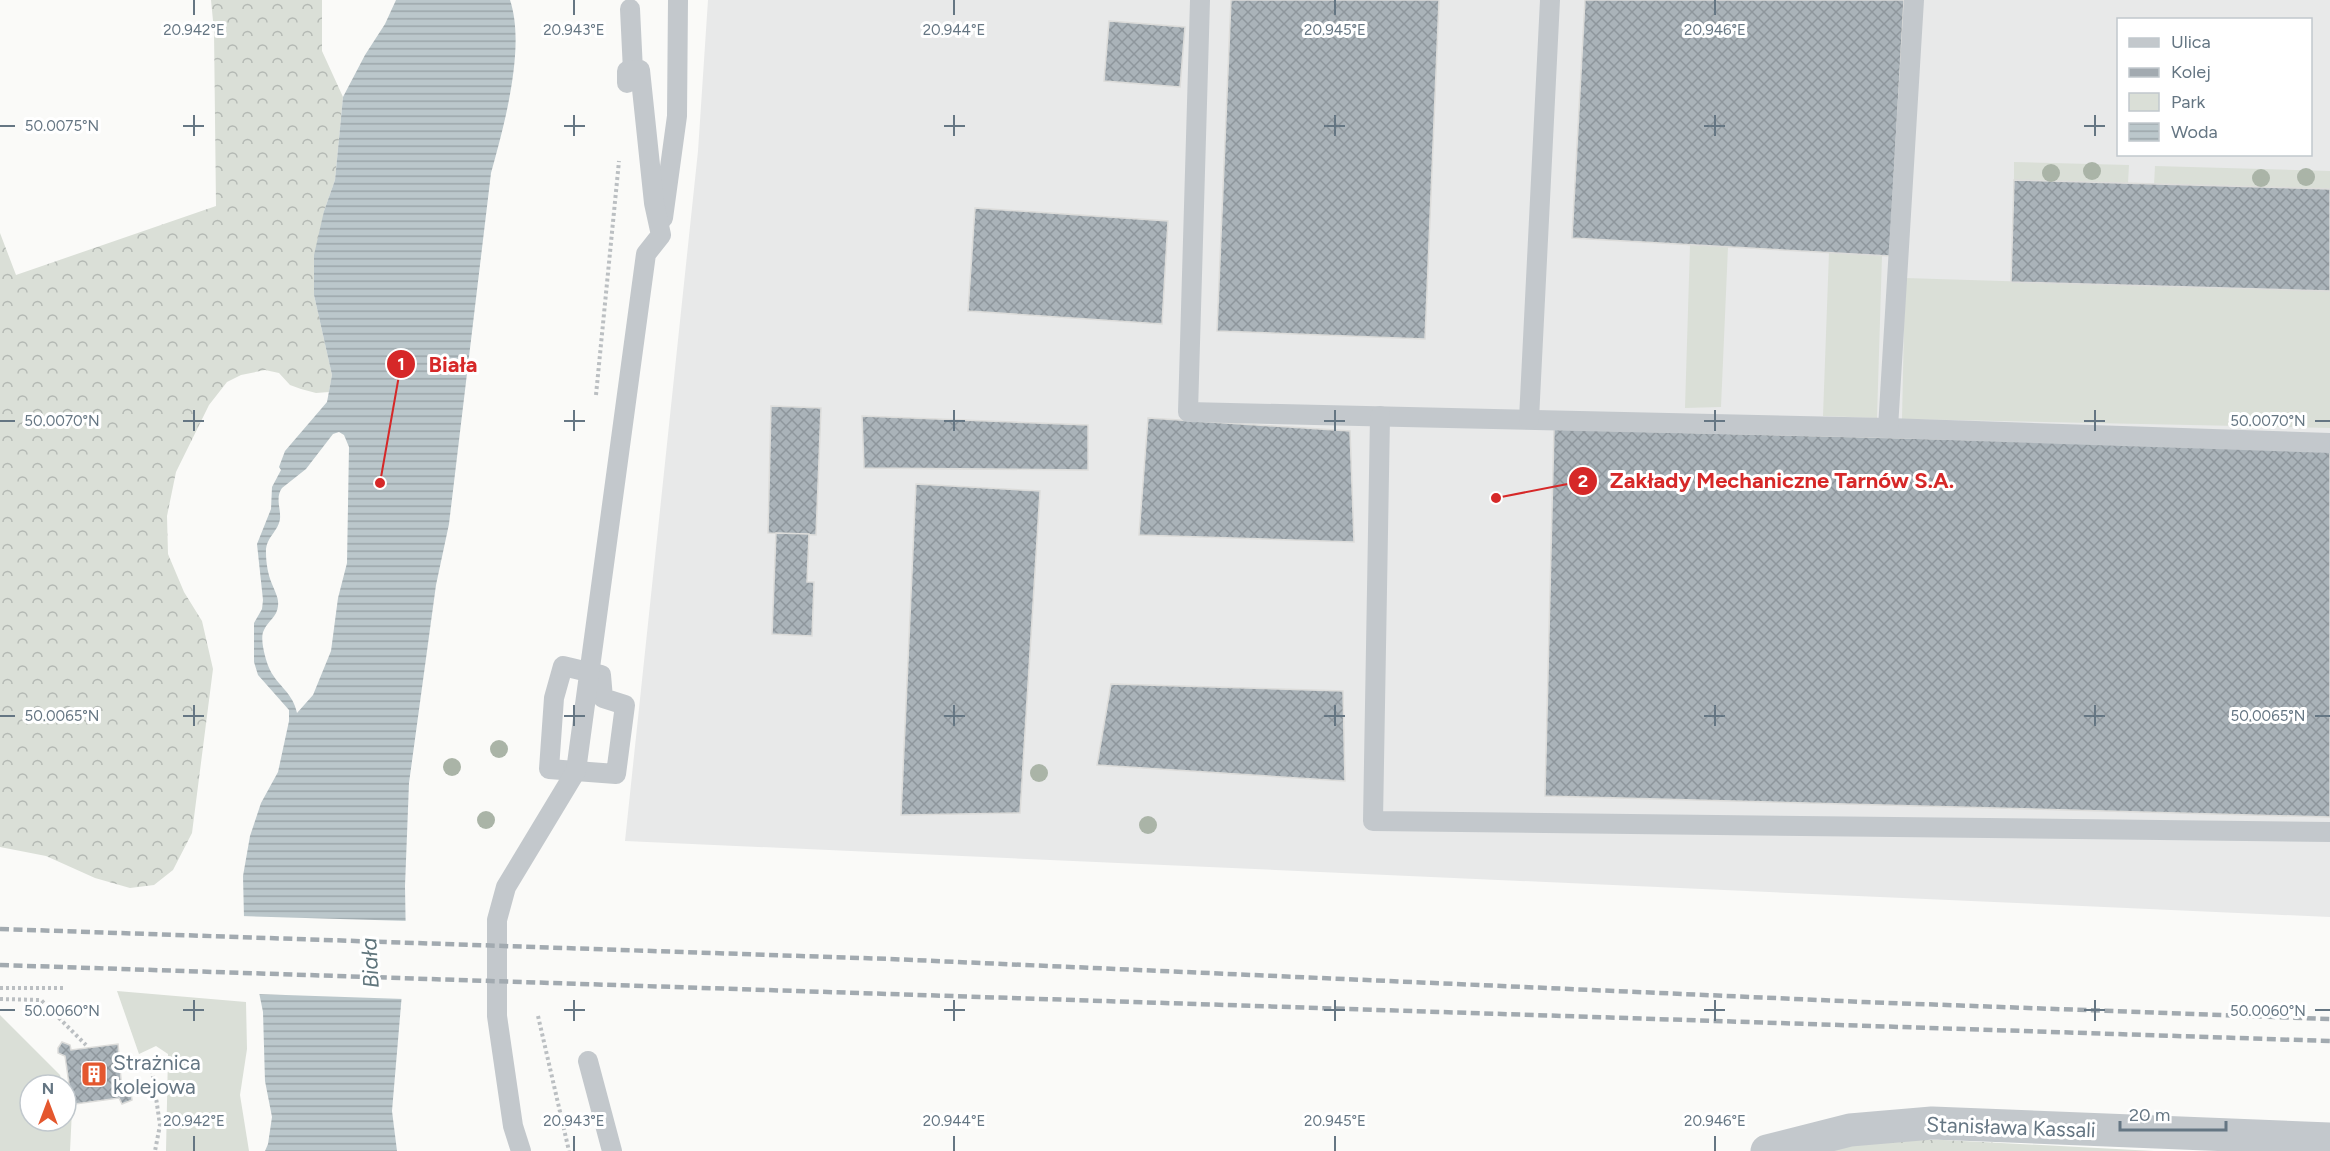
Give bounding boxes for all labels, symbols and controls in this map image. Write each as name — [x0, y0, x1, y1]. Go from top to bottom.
legend — [2117, 18, 2312, 156]
text: 20.942°E — [163, 21, 225, 39]
text: 20.943°E — [543, 21, 605, 39]
text: 20.944°E — [923, 21, 985, 39]
text: 20.945°E — [1304, 21, 1366, 39]
text: 20.946°E — [1684, 21, 1746, 39]
text: Ulica — [2171, 31, 2211, 53]
text: Kolej — [2171, 61, 2211, 83]
text: Park — [2171, 91, 2206, 113]
text: 50.0075°N — [25, 117, 99, 135]
text: Woda — [2171, 121, 2218, 143]
callout: Biała — [386, 344, 489, 384]
text: Biała — [429, 351, 477, 378]
text: 1 — [397, 353, 405, 375]
text: 50.0070°N — [24, 412, 100, 430]
text: 50.0070°N — [2230, 412, 2306, 430]
callout: Zakłady Mechaniczne Tarnów S.A. — [1568, 461, 1966, 501]
text: Zakłady Mechaniczne Tarnów S.A. — [1610, 467, 1954, 494]
text: 2 — [1578, 470, 1588, 492]
text: 50.0065°N — [25, 707, 99, 725]
text: 50.0065°N — [2231, 707, 2305, 725]
water label: Biała — [355, 937, 385, 989]
text: 50.0060°N — [24, 1002, 100, 1020]
text: 50.0060°N — [2230, 1002, 2306, 1020]
place label: Strażnica kolejowa — [113, 1050, 201, 1099]
building icon: Strażnica kolejowa — [79, 1059, 109, 1089]
north arrow — [18, 1073, 78, 1133]
text: N — [42, 1079, 54, 1098]
scale bar — [2120, 1094, 2226, 1132]
text: 20 m — [2129, 1104, 2170, 1126]
text: 20.942°E — [163, 1112, 225, 1130]
text: 20.943°E — [543, 1112, 605, 1130]
text: 20.944°E — [923, 1112, 985, 1130]
text: 20.945°E — [1304, 1112, 1366, 1130]
text: 20.946°E — [1684, 1112, 1746, 1130]
street label: Stanisława Kassali — [1926, 1112, 2096, 1142]

